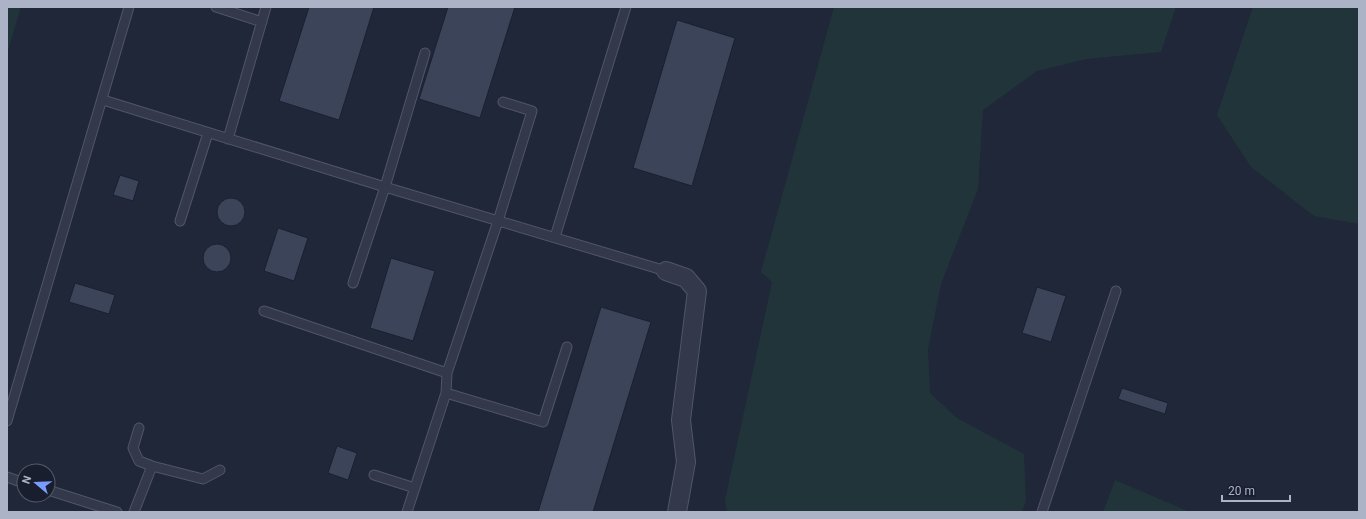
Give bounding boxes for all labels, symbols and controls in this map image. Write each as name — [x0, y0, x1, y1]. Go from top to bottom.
north arrow — [16, 463, 56, 503]
text: N — [20, 474, 35, 486]
scale bar — [1222, 477, 1290, 503]
text: 20 m — [1228, 484, 1255, 498]

